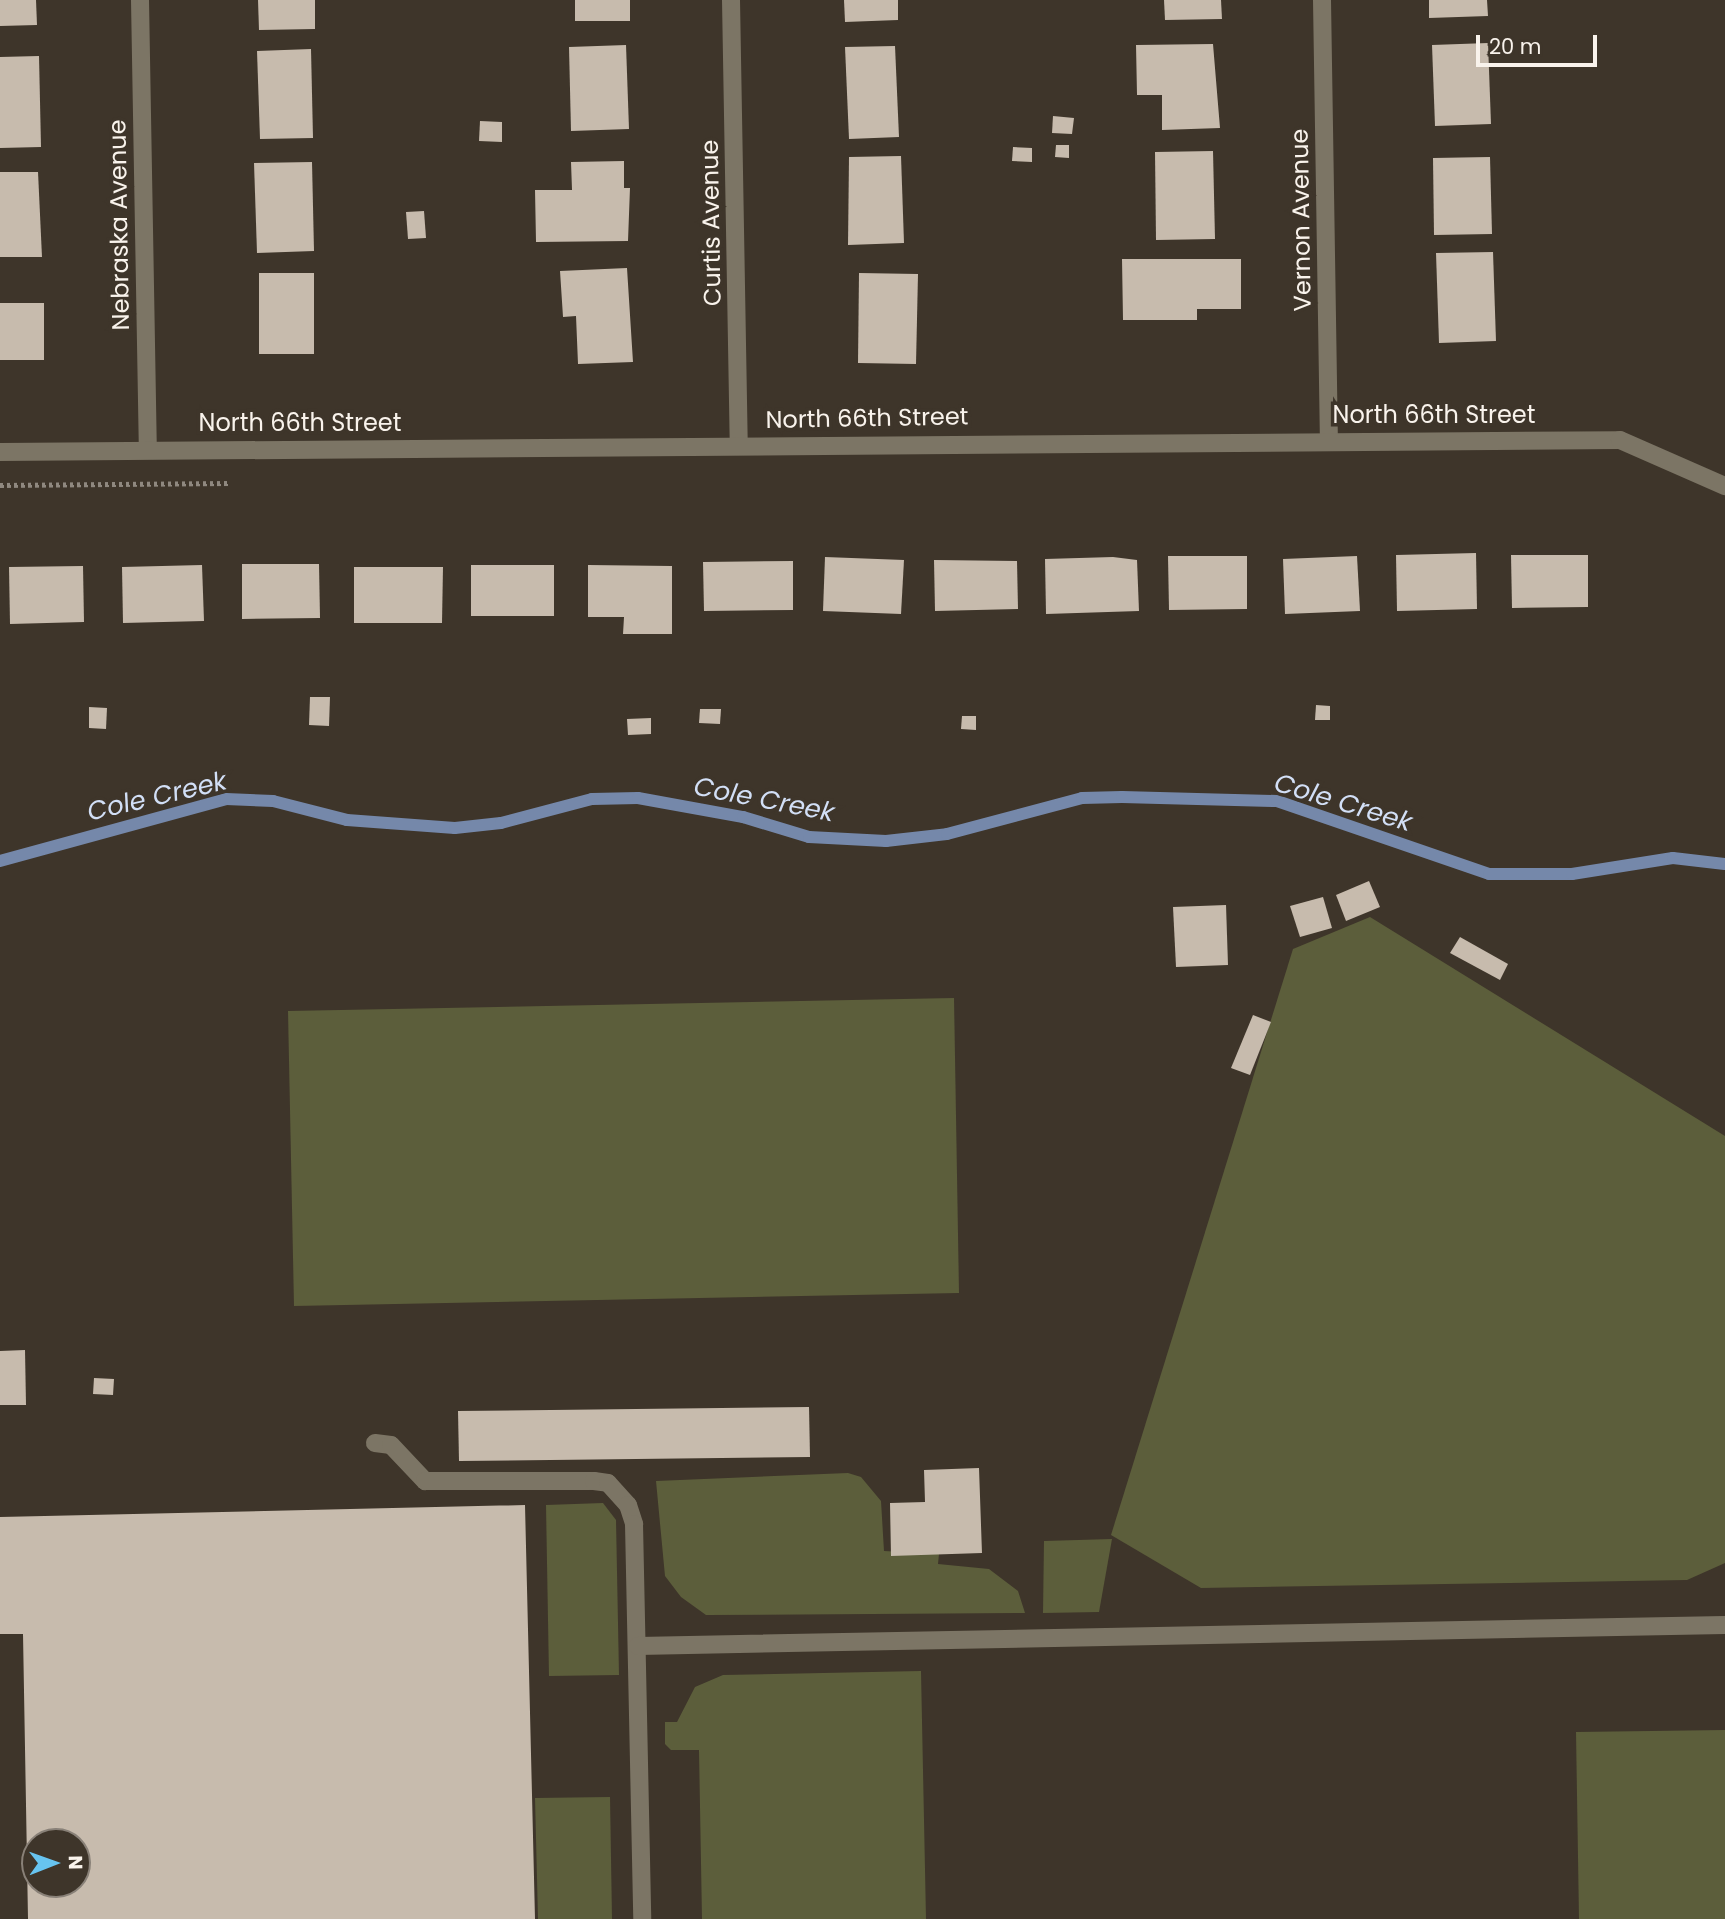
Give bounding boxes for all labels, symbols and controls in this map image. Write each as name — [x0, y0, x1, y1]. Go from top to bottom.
scale bar — [1480, 21, 1601, 65]
text: 20 m — [1489, 32, 1542, 61]
street label: Nebraska Avenue — [103, 119, 135, 331]
street label: Vernon Avenue — [1285, 128, 1317, 312]
street label: Curtis Avenue — [695, 139, 727, 307]
street label: North 66th Street — [1333, 401, 1535, 429]
street label: North 66th Street — [765, 402, 969, 434]
street label: North 66th Street — [199, 409, 401, 437]
water label: Cole Creek — [84, 766, 230, 828]
water label: Cole Creek — [1270, 767, 1416, 839]
water label: Cole Creek — [691, 771, 837, 829]
north arrow — [21, 1828, 91, 1898]
text: N — [62, 1855, 89, 1870]

